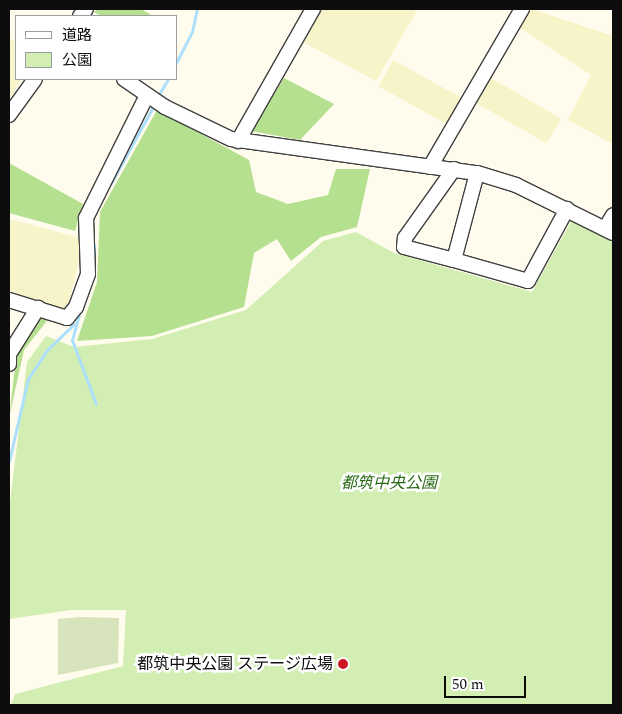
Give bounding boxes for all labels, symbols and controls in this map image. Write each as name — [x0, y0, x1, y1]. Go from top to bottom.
legend — [15, 15, 178, 80]
text: 道路 — [62, 24, 92, 47]
text: 公園 — [62, 49, 92, 72]
park label: 都筑中央公園 — [341, 473, 437, 493]
place label: 都筑中央公園 ステージ広場 — [137, 654, 333, 674]
marker: 都筑中央公園 ステージ広場 — [337, 658, 349, 670]
scale bar — [447, 666, 530, 698]
text: 50 m — [452, 673, 484, 696]

